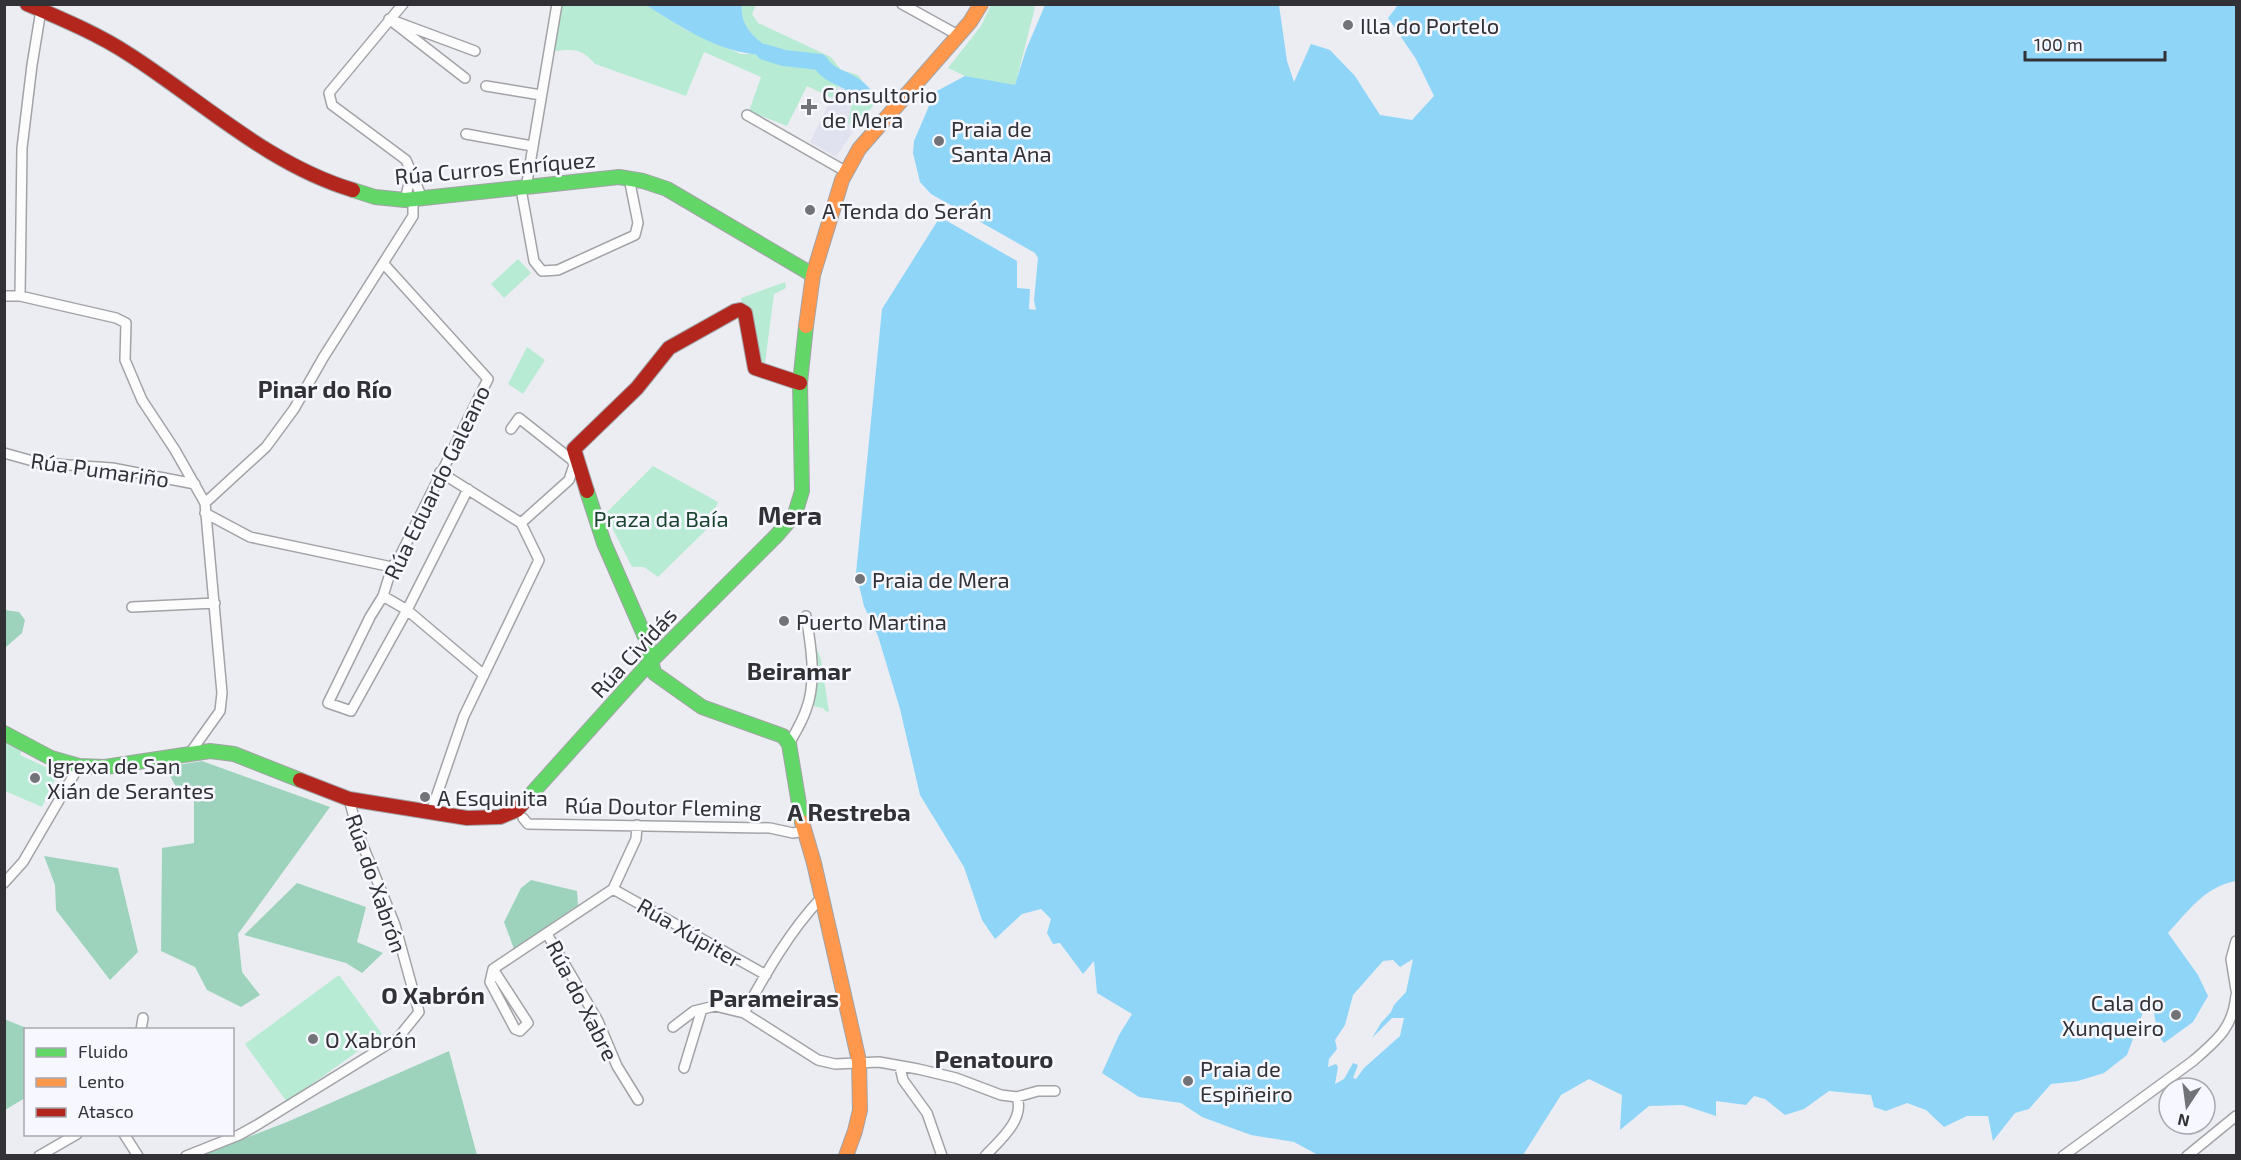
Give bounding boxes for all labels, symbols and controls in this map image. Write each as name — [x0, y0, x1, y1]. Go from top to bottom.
place label: Illa do Portelo — [1360, 12, 1499, 38]
marker: Illa do Portelo — [1341, 18, 1355, 32]
scale bar — [2025, 24, 2164, 62]
text: 100 m — [2034, 33, 2083, 55]
place label: Consultorio de Mera — [822, 81, 938, 132]
marker: Consultorio de Mera — [800, 98, 818, 116]
place label: Praia de Santa Ana — [951, 115, 1052, 166]
marker: Praia de Santa Ana — [932, 134, 946, 148]
street label: Rúa Curros Enríquez — [393, 145, 597, 189]
place label: A Tenda do Serán — [822, 197, 992, 223]
marker: A Tenda do Serán — [803, 203, 817, 217]
district label: Pinar do Río — [258, 374, 392, 403]
street label: Rúa Eduardo Galeano — [378, 381, 494, 583]
street label: Rúa Pumariño — [29, 446, 171, 492]
district label: Mera — [758, 499, 822, 530]
park label: Praza da Baía — [594, 505, 728, 531]
place label: Praia de Mera — [872, 566, 1010, 592]
marker: Praia de Mera — [853, 572, 867, 586]
street label: Rúa Cividás — [585, 601, 681, 703]
place label: Puerto Martina — [796, 608, 947, 634]
marker: Puerto Martina — [777, 614, 791, 628]
district label: Beiramar — [747, 656, 852, 685]
place label: Igrexa de San Xián de Serantes — [47, 752, 214, 803]
marker: Igrexa de San Xián de Serantes — [28, 771, 42, 785]
place label: A Esquinita — [437, 784, 548, 810]
marker: A Esquinita — [418, 790, 432, 804]
street label: Rúa Doutor Fleming — [564, 791, 762, 821]
district label: A Restreba — [787, 797, 911, 826]
street label: Rúa do Xabrón — [341, 810, 413, 956]
street label: Rúa Xúpiter — [633, 892, 747, 972]
street label: Rúa do Xabre — [542, 936, 624, 1064]
district label: O Xabrón — [381, 980, 485, 1009]
district label: Parameiras — [709, 983, 839, 1012]
place label: Cala do Xunqueiro — [2062, 989, 2164, 1040]
marker: Cala do Xunqueiro — [2169, 1008, 2183, 1022]
place label: O Xabrón — [325, 1026, 416, 1052]
legend — [24, 1028, 234, 1136]
marker: O Xabrón — [306, 1032, 320, 1046]
text: Fluido — [78, 1040, 128, 1062]
district label: Penatouro — [935, 1044, 1053, 1073]
place label: Praia de Espiñeiro — [1200, 1055, 1293, 1106]
text: Lento — [78, 1070, 124, 1092]
marker: Praia de Espiñeiro — [1181, 1074, 1195, 1088]
north arrow — [2157, 1076, 2217, 1136]
text: Atasco — [78, 1100, 134, 1122]
text: N — [2176, 1111, 2191, 1132]

